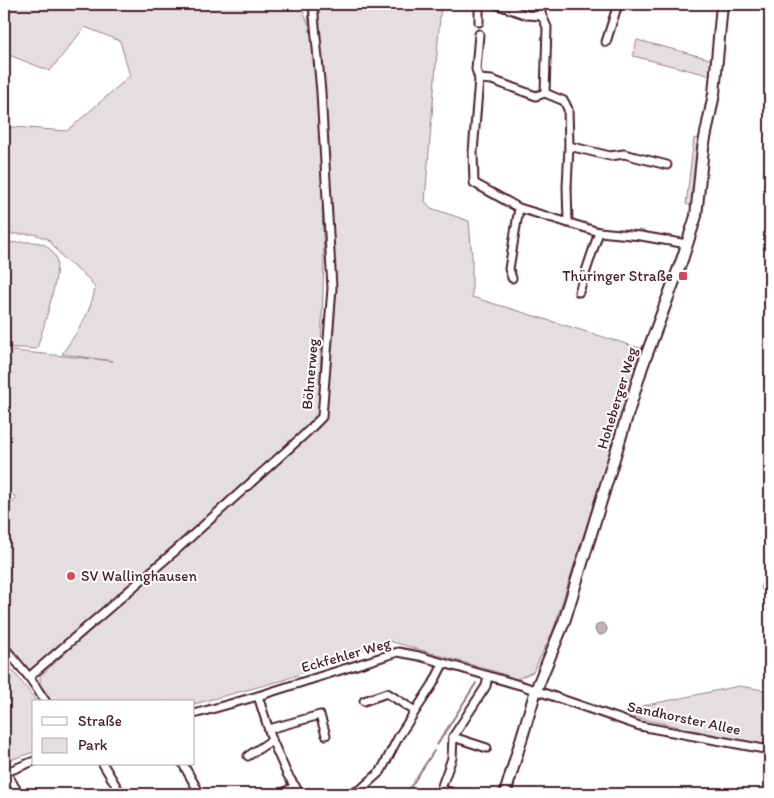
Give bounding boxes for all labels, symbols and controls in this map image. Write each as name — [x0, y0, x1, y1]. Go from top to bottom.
place label: Thüringer Straße — [562, 267, 673, 285]
marker: Thüringer Straße — [677, 270, 689, 282]
street label: Böhnerweg — [298, 337, 322, 410]
street label: Hoheberger Weg — [593, 345, 641, 451]
place label: SV Wallinghausen — [81, 567, 197, 585]
marker: SV Wallinghausen — [65, 570, 77, 582]
street label: Eckfehler Weg — [299, 634, 393, 676]
street label: Sandhorster Allee — [626, 697, 742, 739]
legend — [32, 700, 195, 766]
text: Straße — [78, 712, 122, 730]
text: Park — [78, 736, 108, 754]

